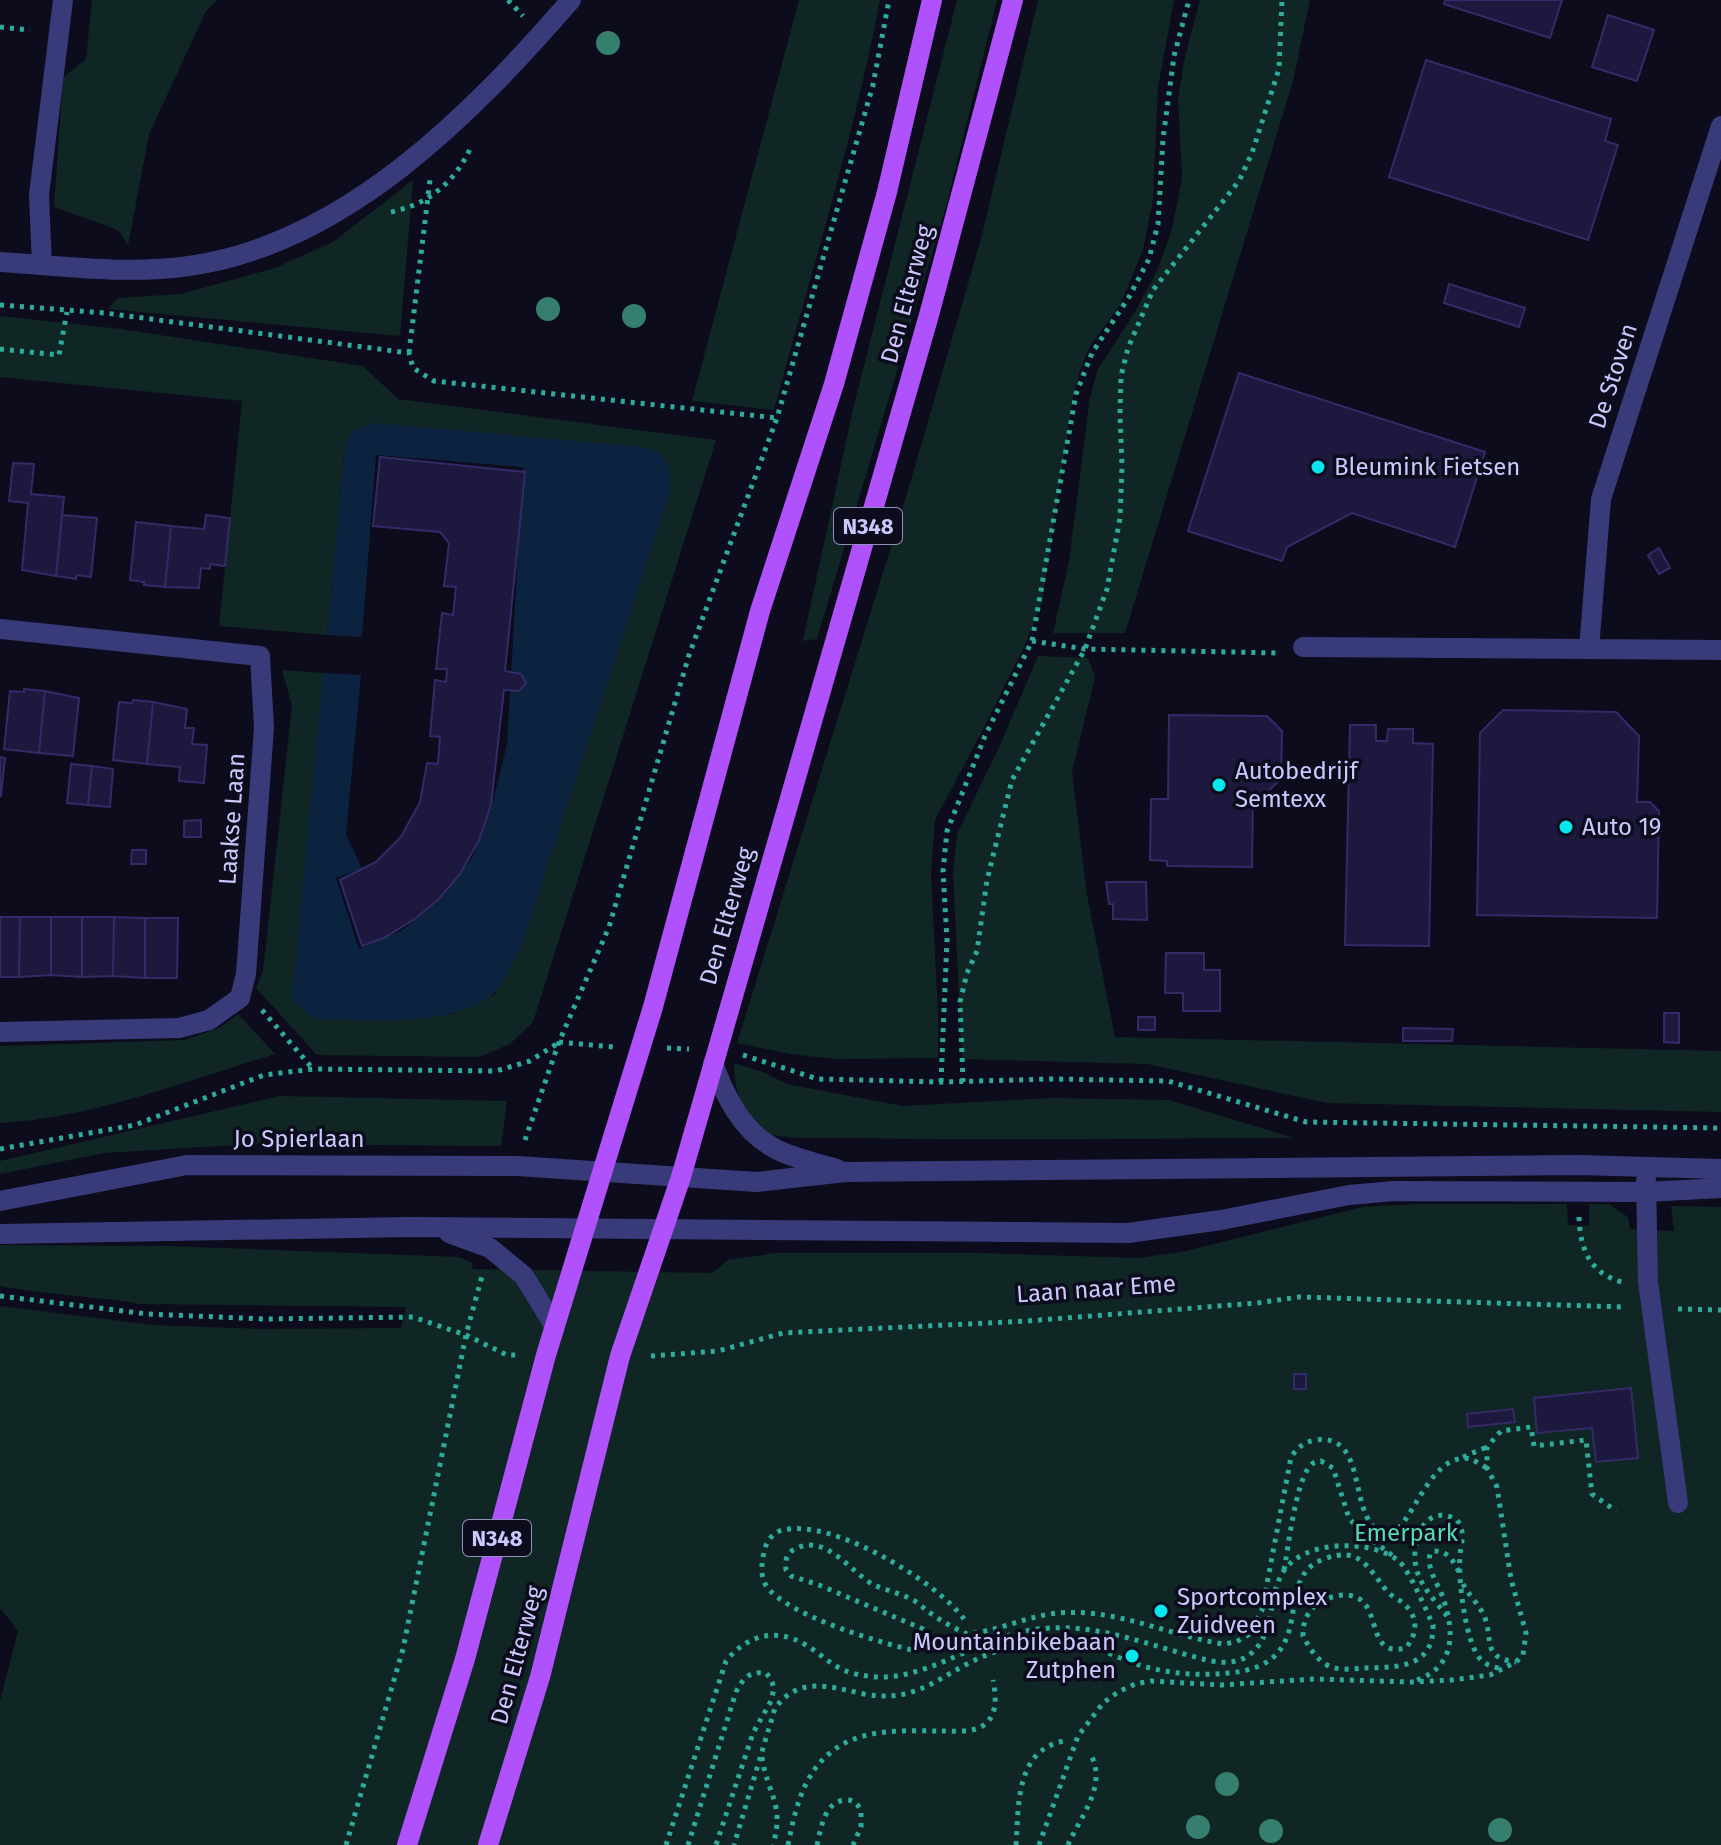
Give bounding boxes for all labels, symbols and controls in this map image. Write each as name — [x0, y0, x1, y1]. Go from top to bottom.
street label: Den Elterweg — [875, 221, 939, 366]
street label: De Stoven — [1583, 320, 1643, 432]
place label: Bleumink Fietsen — [1334, 453, 1520, 481]
marker: Bleumink Fietsen — [1309, 458, 1327, 476]
road number: N348 — [834, 508, 902, 544]
street label: Laakse Laan — [213, 752, 251, 886]
place label: Autobedrijf Semtexx — [1235, 757, 1359, 813]
marker: Autobedrijf Semtexx — [1210, 776, 1228, 794]
place label: Auto 19 — [1582, 813, 1661, 841]
marker: Auto 19 — [1557, 818, 1575, 836]
street label: Den Elterweg — [694, 843, 760, 988]
street label: Jo Spierlaan — [233, 1125, 365, 1153]
street label: Laan naar Eme — [1015, 1269, 1177, 1309]
park label: Emerpark — [1354, 1519, 1459, 1547]
road number: N348 — [463, 1520, 531, 1556]
street label: Den Elterweg — [485, 1582, 549, 1727]
place label: Sportcomplex Zuidveen — [1177, 1583, 1328, 1639]
marker: Sportcomplex Zuidveen — [1152, 1602, 1170, 1620]
place label: Mountainbikebaan Zutphen — [913, 1628, 1116, 1684]
marker: Mountainbikebaan Zutphen — [1123, 1647, 1141, 1665]

